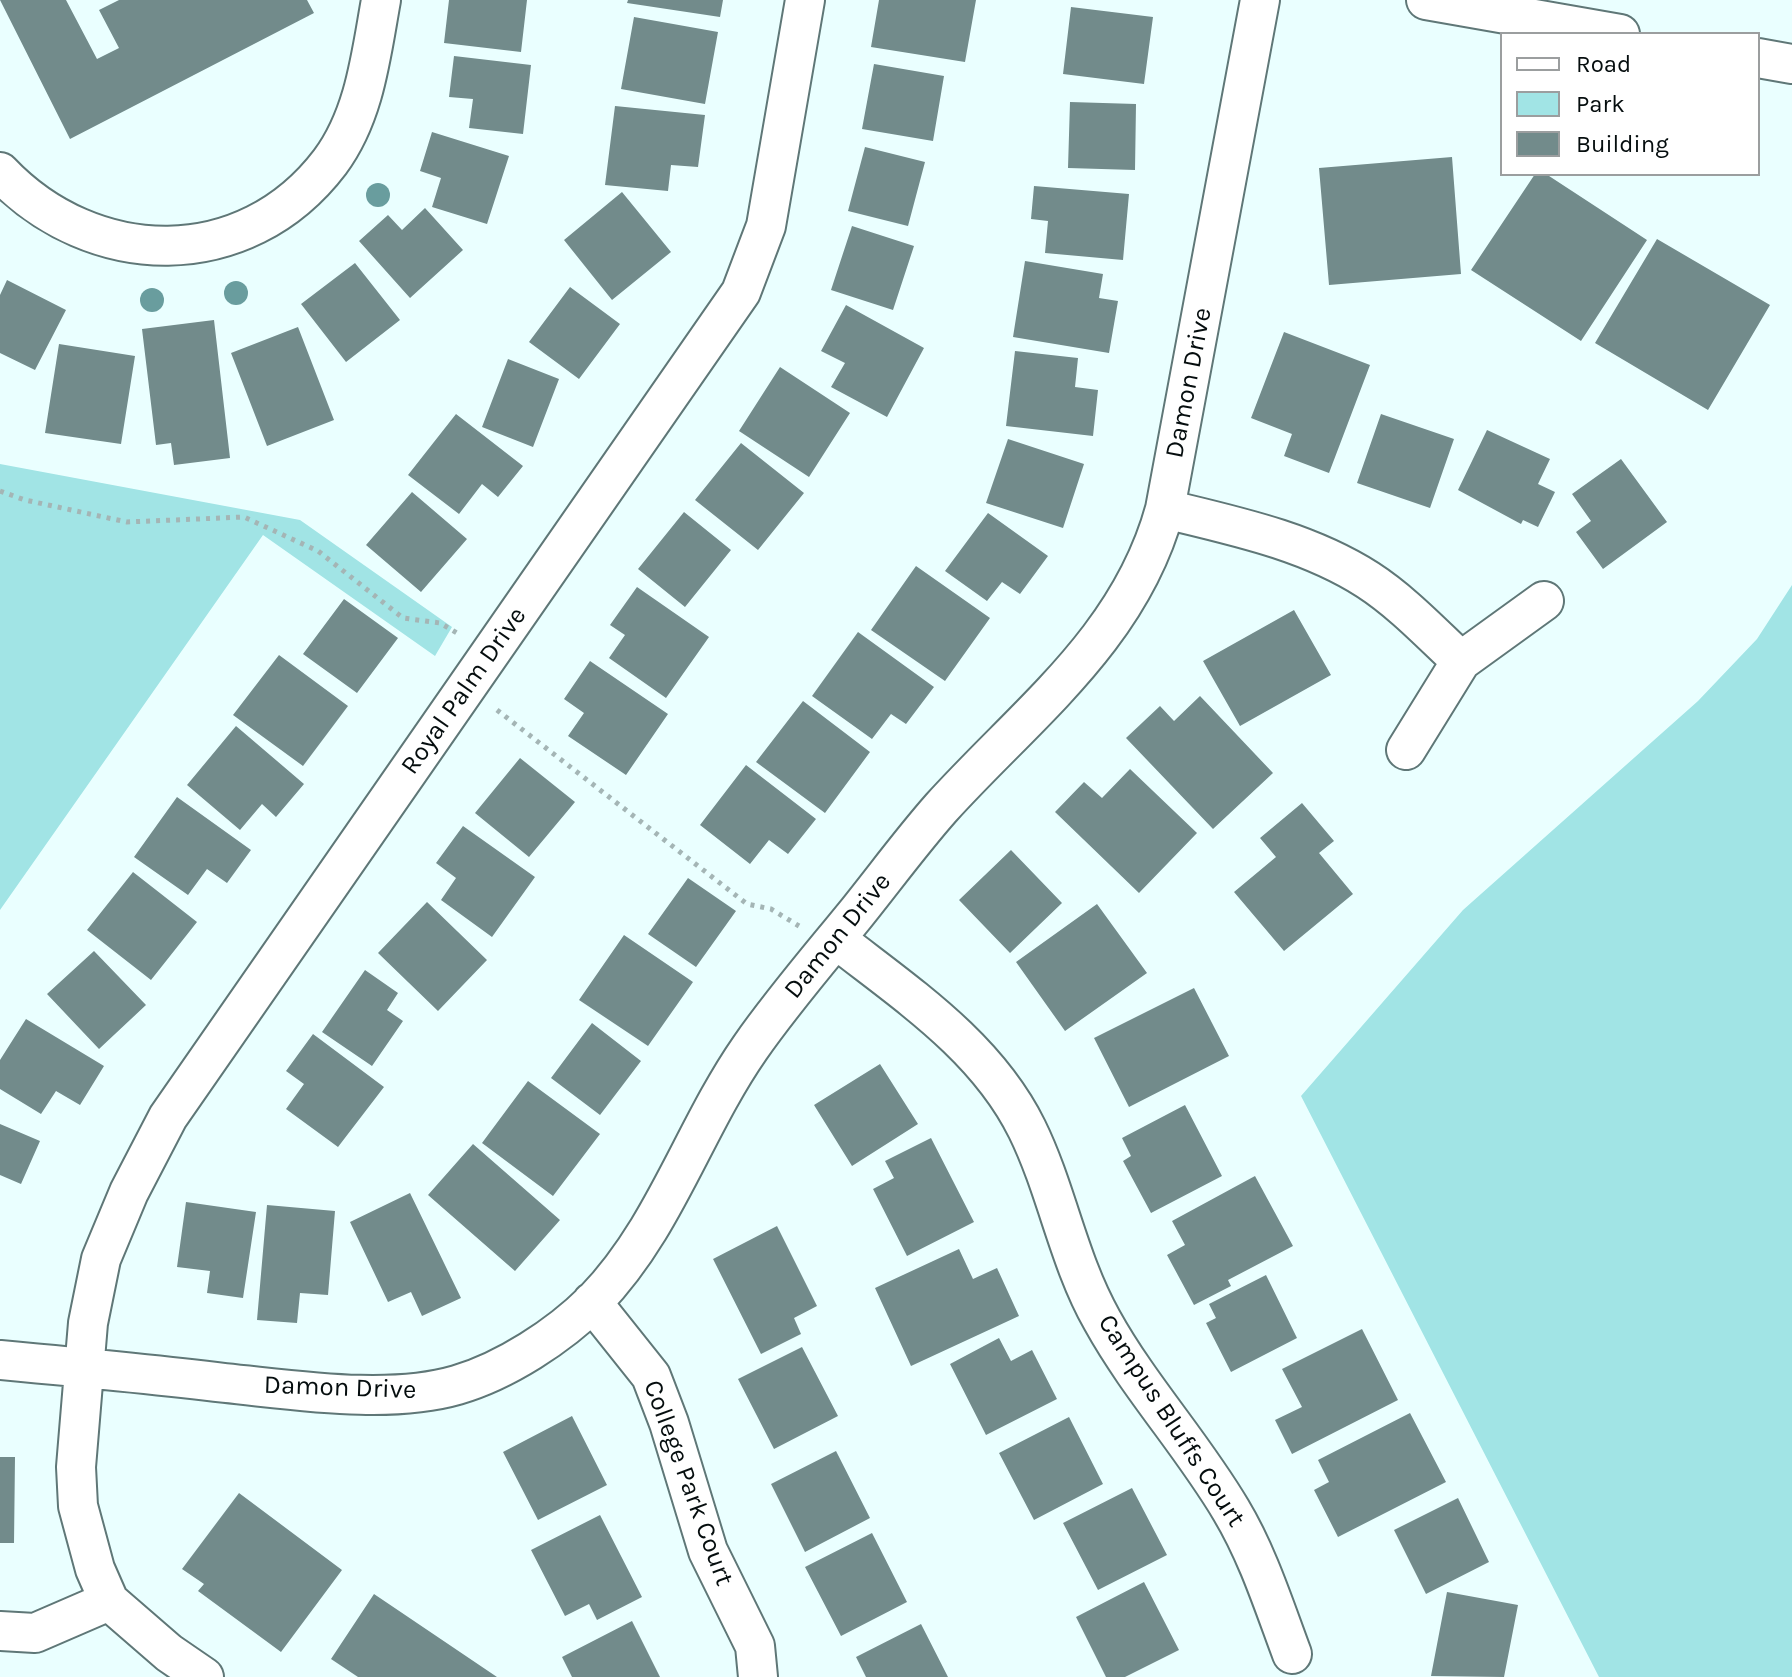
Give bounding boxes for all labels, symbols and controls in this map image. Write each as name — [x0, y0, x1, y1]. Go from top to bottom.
legend — [1500, 32, 1760, 176]
text: Road — [1576, 50, 1631, 78]
text: Park — [1576, 90, 1625, 118]
text: Building — [1576, 130, 1669, 158]
street label: Damon Drive — [1159, 305, 1219, 461]
street label: Royal Palm Drive — [395, 601, 533, 781]
street label: Damon Drive — [778, 867, 898, 1005]
street label: Campus Bluffs Court — [1091, 1309, 1251, 1533]
street label: Damon Drive — [263, 1370, 417, 1406]
street label: College Park Court — [636, 1376, 740, 1590]

